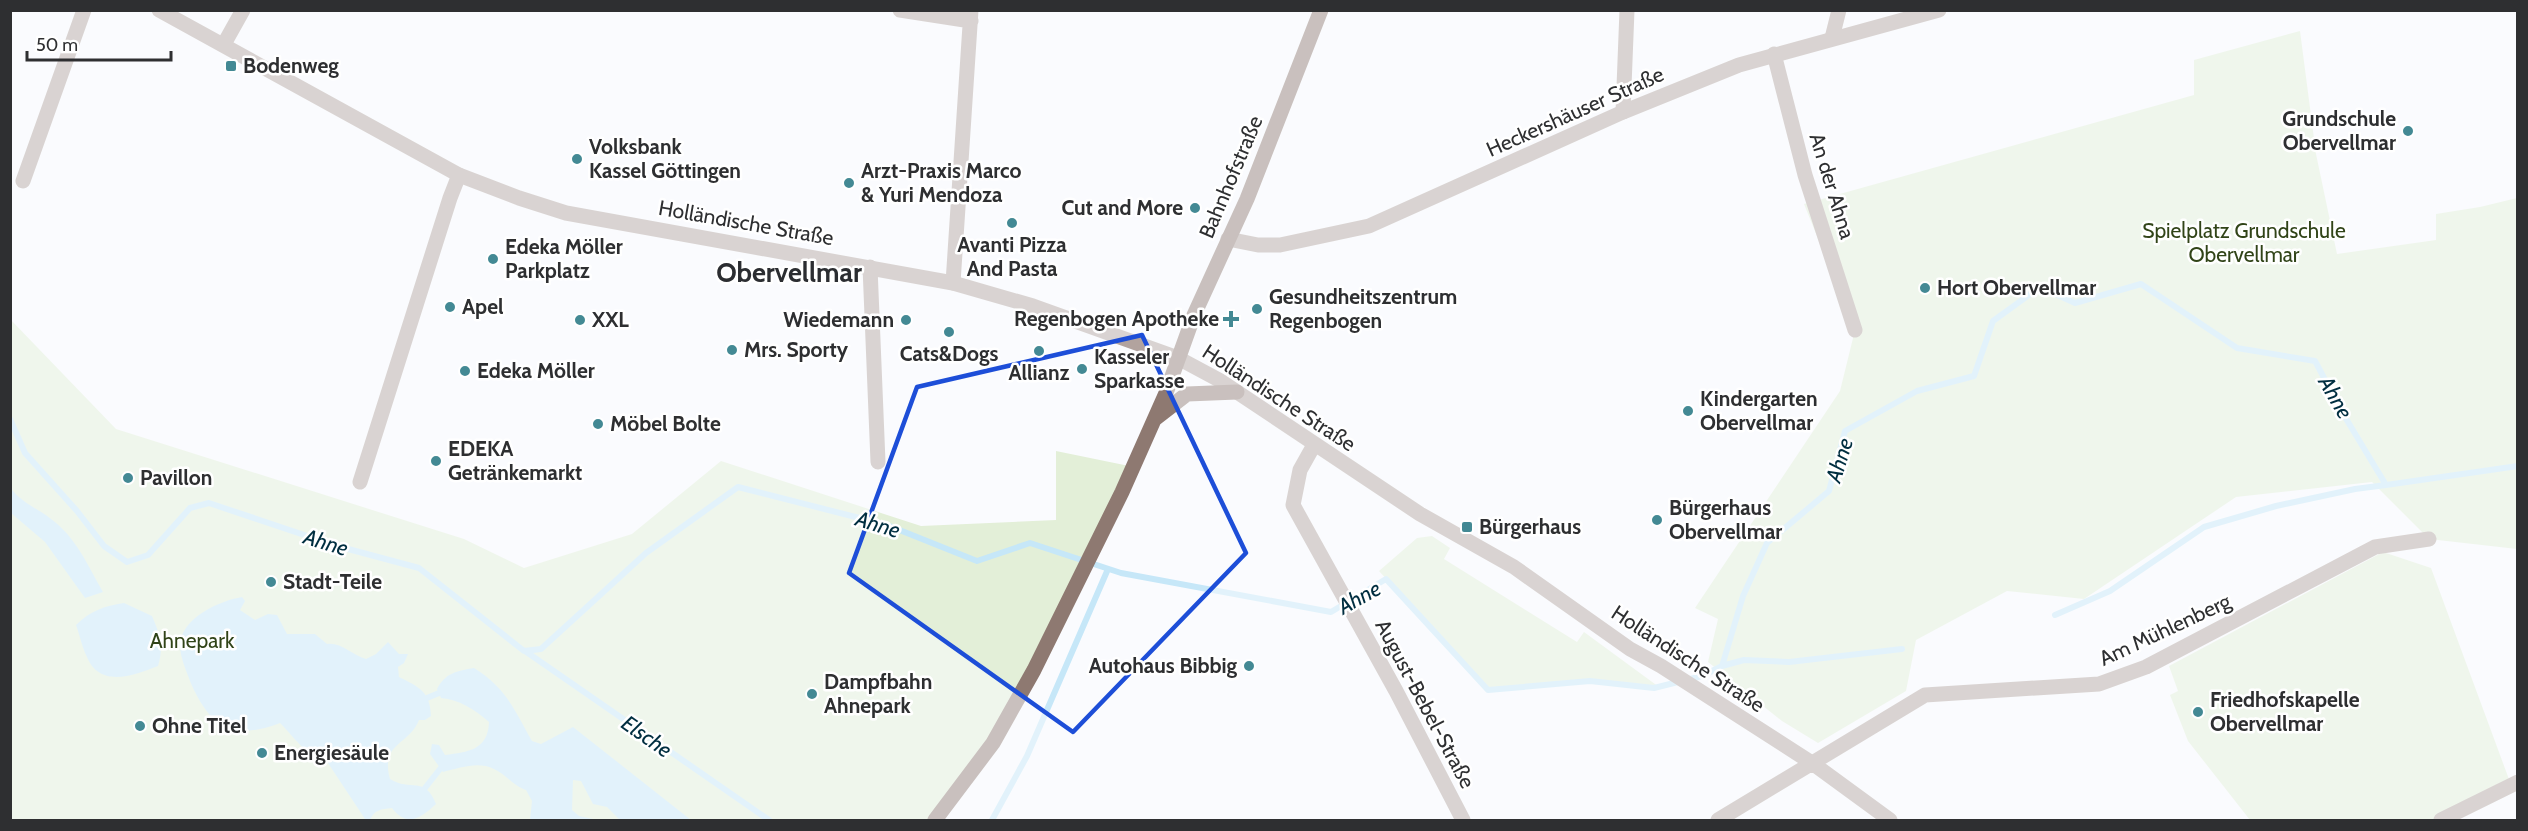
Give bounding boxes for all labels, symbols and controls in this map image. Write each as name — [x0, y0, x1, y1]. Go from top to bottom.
scale bar — [27, 24, 171, 62]
text: 50 m — [36, 34, 78, 56]
place label: Bodenweg — [243, 53, 339, 78]
marker: Bodenweg — [224, 59, 238, 73]
street label: Heckershäuser Straße — [1482, 61, 1668, 162]
place label: Grundschule Obervellmar — [2282, 106, 2396, 155]
street label: Bahnhofstraße — [1194, 112, 1268, 242]
marker: Grundschule Obervellmar — [2401, 124, 2415, 138]
street label: An der Ahna — [1805, 130, 1860, 242]
place label: Volksbank Kassel Göttingen — [589, 134, 741, 183]
marker: Volksbank Kassel Göttingen — [570, 152, 584, 166]
place label: Arzt-Praxis Marco & Yuri Mendoza — [861, 158, 1022, 207]
marker: Arzt-Praxis Marco & Yuri Mendoza — [842, 176, 856, 190]
street label: Holländische Straße — [657, 195, 836, 250]
place label: Cut and More — [1061, 195, 1183, 220]
marker: Cut and More — [1188, 201, 1202, 215]
marker: Avanti Pizza And Pasta — [1005, 216, 1019, 230]
park label: Spielplatz Grundschule Obervellmar — [2142, 218, 2346, 267]
place label: Avanti Pizza And Pasta — [957, 232, 1067, 281]
place label: Edeka Möller Parkplatz — [505, 234, 623, 283]
marker: Edeka Möller Parkplatz — [486, 252, 500, 266]
district label: Obervellmar — [716, 256, 862, 289]
place label: Hort Obervellmar — [1937, 275, 2096, 300]
marker: Hort Obervellmar — [1918, 281, 1932, 295]
place label: Gesundheitszentrum Regenbogen — [1269, 284, 1457, 333]
place label: Apel — [462, 294, 504, 319]
marker: Apel — [443, 300, 457, 314]
marker: Gesundheitszentrum Regenbogen — [1250, 302, 1264, 316]
place label: Regenbogen Apotheke — [1014, 306, 1219, 331]
place label: XXL — [591, 307, 629, 332]
place label: Wiedemann — [783, 307, 894, 332]
marker: Regenbogen Apotheke — [1224, 312, 1238, 326]
marker: XXL — [573, 313, 587, 327]
marker: Wiedemann — [899, 313, 913, 327]
marker: Cats&Dogs — [942, 325, 956, 339]
place label: Mrs. Sporty — [744, 337, 849, 362]
street label: Holländische Straße — [1198, 339, 1361, 456]
place label: Cats&Dogs — [900, 341, 998, 366]
marker: Mrs. Sporty — [725, 343, 739, 357]
marker: Allianz — [1032, 344, 1046, 358]
place label: Kasseler Sparkasse — [1094, 344, 1185, 393]
place label: Edeka Möller — [477, 358, 595, 383]
place label: Allianz — [1009, 360, 1070, 385]
marker: Kasseler Sparkasse — [1075, 362, 1089, 376]
marker: Edeka Möller — [458, 364, 472, 378]
water label: Ahne — [2312, 370, 2359, 424]
place label: Kindergarten Obervellmar — [1700, 386, 1818, 435]
marker: Kindergarten Obervellmar — [1681, 404, 1695, 418]
place label: Möbel Bolte — [610, 411, 721, 436]
marker: Möbel Bolte — [591, 417, 605, 431]
water label: Ahne — [1820, 435, 1859, 487]
place label: EDEKA Getränkemarkt — [448, 436, 582, 485]
marker: EDEKA Getränkemarkt — [429, 454, 443, 468]
place label: Pavillon — [140, 465, 212, 490]
marker: Pavillon — [121, 471, 135, 485]
place label: Bürgerhaus Obervellmar — [1669, 495, 1782, 544]
water label: Ahne — [851, 505, 903, 544]
marker: Bürgerhaus Obervellmar — [1650, 513, 1664, 527]
place label: Bürgerhaus — [1479, 514, 1581, 539]
marker: Bürgerhaus — [1460, 520, 1474, 534]
water label: Ahne — [299, 523, 351, 562]
place label: Stadt-Teile — [283, 569, 382, 594]
marker: Stadt-Teile — [264, 575, 278, 589]
water label: Ahne — [1332, 575, 1385, 621]
street label: Am Mühlenberg — [2095, 588, 2235, 671]
street label: Holländische Straße — [1607, 600, 1770, 717]
street label: August-Bebel-Straße — [1370, 615, 1481, 793]
park label: Ahnepark — [150, 628, 235, 653]
place label: Autohaus Bibbig — [1089, 653, 1237, 678]
marker: Autohaus Bibbig — [1242, 659, 1256, 673]
place label: Dampfbahn Ahnepark — [824, 669, 932, 718]
marker: Dampfbahn Ahnepark — [805, 687, 819, 701]
place label: Friedhofskapelle Obervellmar — [2210, 687, 2360, 736]
marker: Friedhofskapelle Obervellmar — [2191, 705, 2205, 719]
water label: Elsche — [616, 709, 677, 763]
place label: Ohne Titel — [152, 713, 247, 738]
marker: Ohne Titel — [133, 719, 147, 733]
place label: Energiesäule — [274, 740, 389, 765]
marker: Energiesäule — [255, 746, 269, 760]

